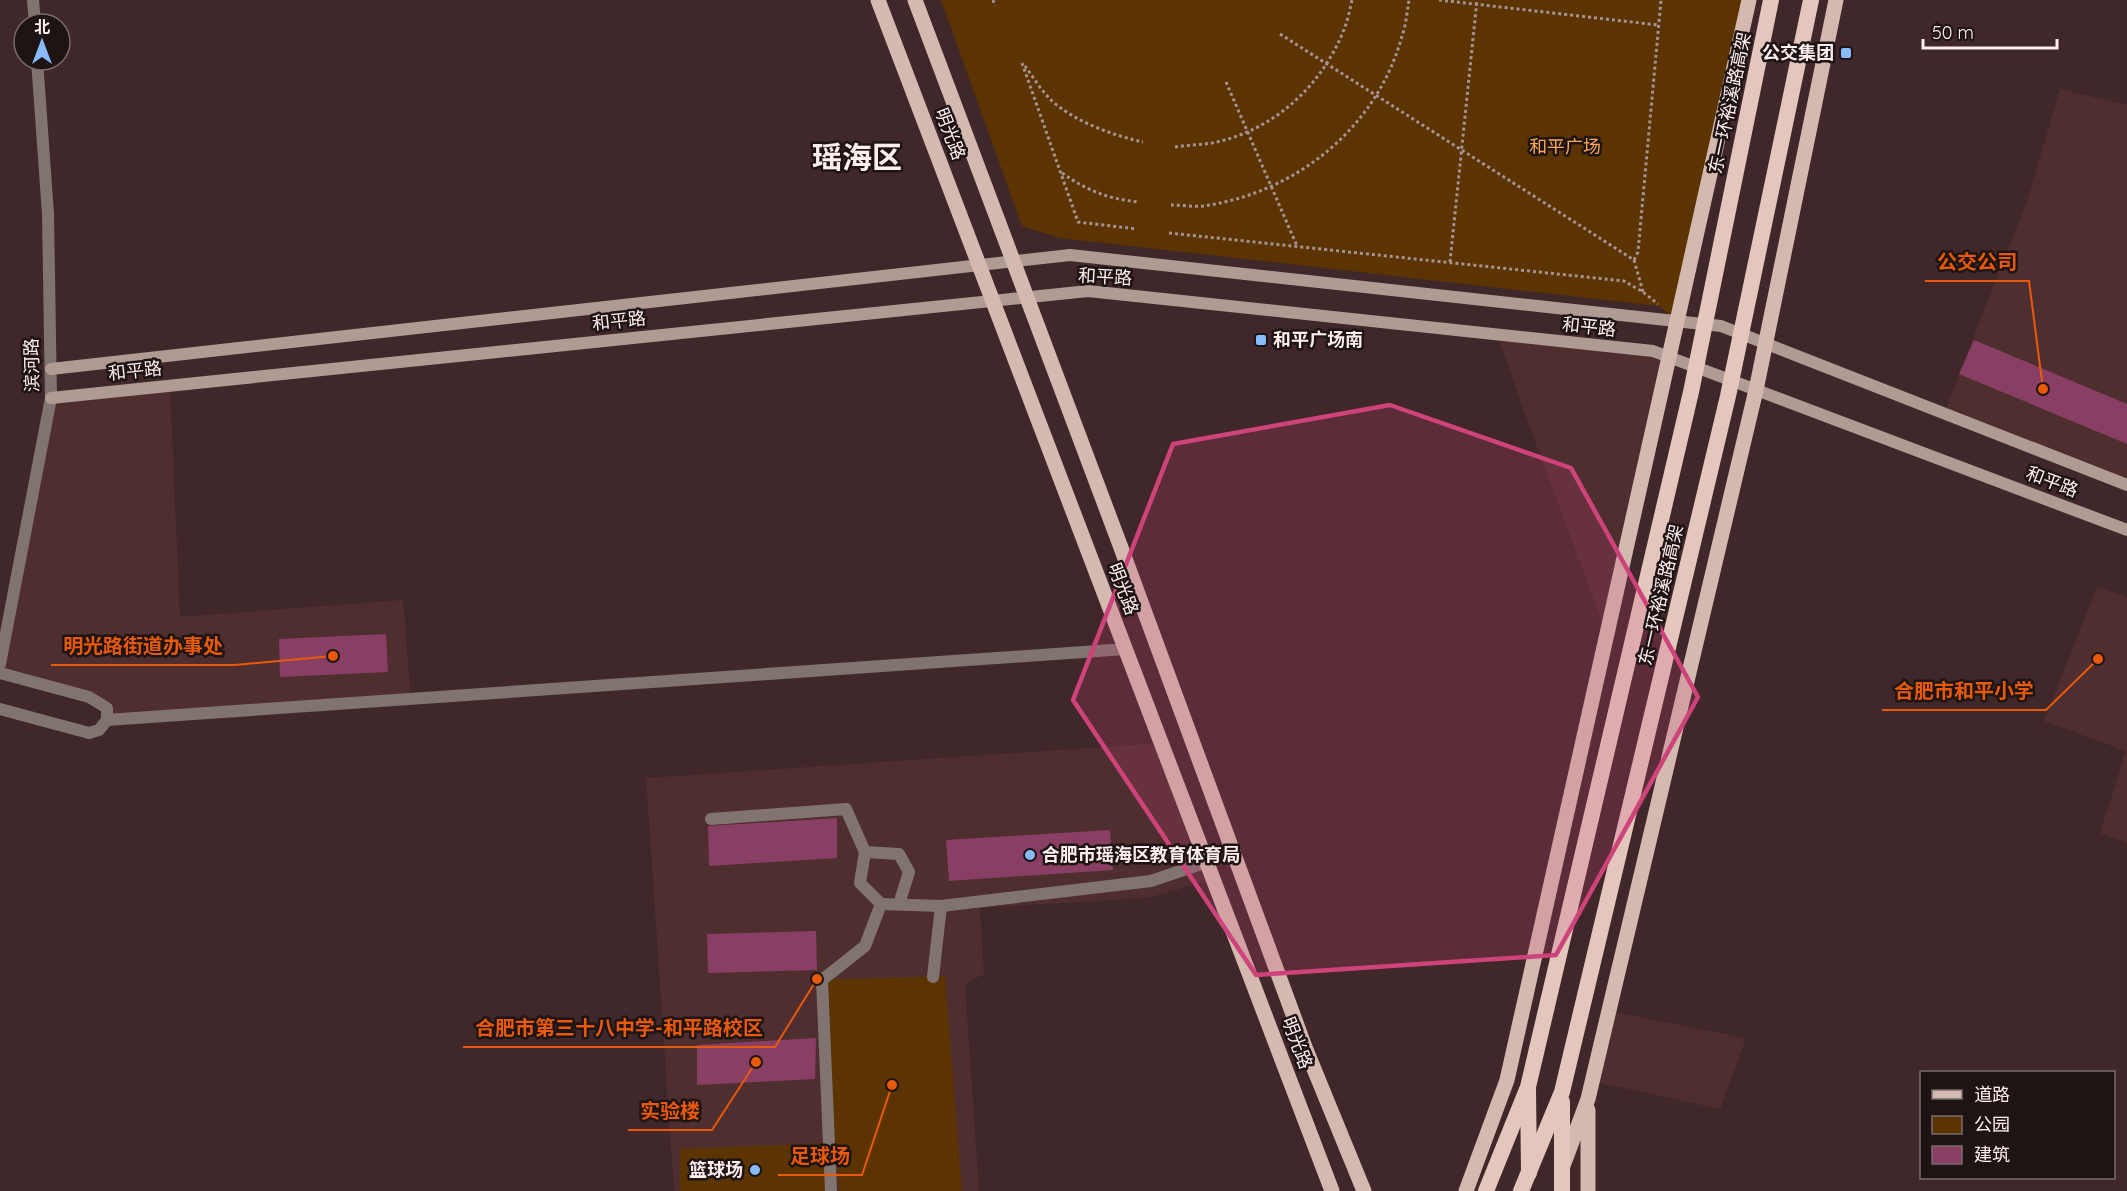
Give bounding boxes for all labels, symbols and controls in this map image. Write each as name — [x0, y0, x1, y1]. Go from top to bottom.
north arrow — [12, 12, 72, 72]
scale bar — [1923, 12, 2056, 50]
text: 北 — [34, 17, 50, 37]
text: 50 m — [1932, 21, 1974, 44]
street label: 东一环裕溪路高架 — [1703, 30, 1756, 176]
place label: 公交集团 — [1762, 41, 1834, 64]
marker: 公交集团 — [1839, 46, 1853, 60]
street label: 明光路 — [930, 104, 971, 163]
park label: 和平广场 — [1529, 135, 1601, 158]
district label: 瑶海区 — [812, 138, 902, 176]
callout: 公交公司 — [1925, 243, 2029, 281]
text: 公交公司 — [1937, 249, 2017, 274]
street label: 和平路 — [1077, 264, 1133, 289]
street label: 和平路 — [591, 306, 647, 335]
street label: 和平路 — [1561, 312, 1617, 341]
place label: 和平广场南 — [1273, 328, 1363, 351]
marker: 和平广场南 — [1254, 333, 1268, 347]
street label: 滨河路 — [20, 338, 43, 392]
street label: 和平路 — [107, 356, 163, 385]
street label: 和平路 — [2023, 461, 2082, 502]
street label: 东一环裕溪路高架 — [1633, 522, 1688, 668]
street label: 明光路 — [1103, 559, 1144, 618]
callout: 明光路街道办事处 — [51, 627, 235, 665]
text: 明光路街道办事处 — [63, 633, 223, 658]
callout: 合肥市和平小学 — [1882, 672, 2046, 710]
text: 合肥市和平小学 — [1894, 678, 2034, 703]
place label: 合肥市瑶海区教育体育局 — [1042, 843, 1240, 866]
marker: 合肥市瑶海区教育体育局 — [1023, 848, 1037, 862]
callout: 合肥市第三十八中学-和平路校区 — [463, 1009, 775, 1047]
street label: 明光路 — [1277, 1013, 1318, 1072]
text: 合肥市第三十八中学-和平路校区 — [475, 1015, 763, 1040]
legend — [1920, 1071, 2115, 1179]
text: 道路 — [1974, 1083, 2010, 1106]
callout: 实验楼 — [628, 1092, 712, 1130]
text: 实验楼 — [640, 1098, 700, 1123]
text: 公园 — [1974, 1113, 2010, 1136]
callout: 足球场 — [778, 1137, 862, 1175]
text: 足球场 — [790, 1143, 850, 1168]
text: 建筑 — [1974, 1143, 2010, 1166]
place label: 篮球场 — [689, 1158, 743, 1181]
marker: 篮球场 — [748, 1163, 762, 1177]

